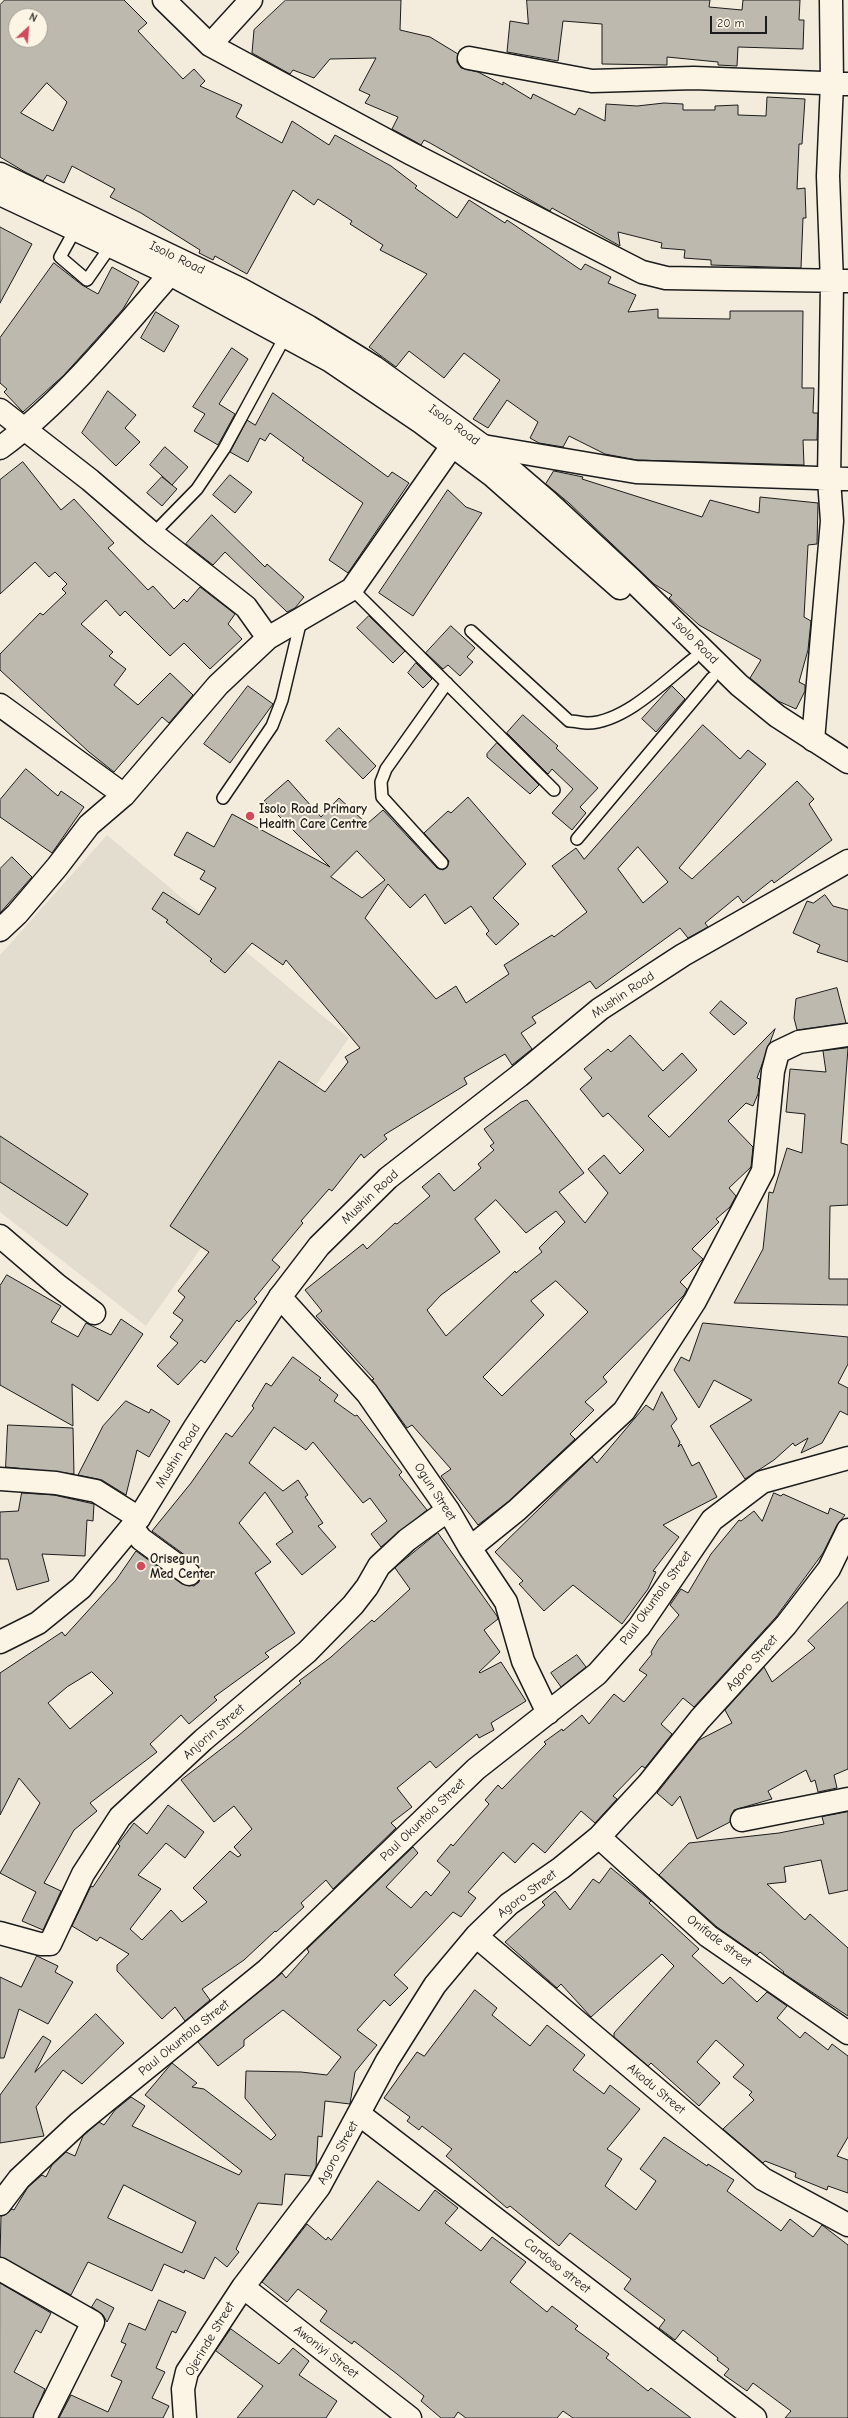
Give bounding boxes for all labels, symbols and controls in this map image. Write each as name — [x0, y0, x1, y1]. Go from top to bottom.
north arrow — [8, 8, 48, 48]
scale bar — [712, 8, 769, 34]
text: N — [27, 10, 39, 25]
text: 20 m — [717, 16, 745, 30]
street label: Isolo Road — [147, 238, 207, 278]
street label: Isolo Road — [425, 401, 483, 449]
street label: Isolo Road — [668, 614, 722, 668]
place label: Isolo Road Primary Health Care Centre — [259, 801, 367, 832]
marker: Isolo Road Primary Health Care Centre — [244, 810, 256, 822]
street label: Mushin Road — [589, 968, 657, 1022]
street label: Mushin Road — [338, 1167, 402, 1227]
street label: Mushin Road — [152, 1421, 204, 1491]
street label: Ogun Street — [410, 1460, 460, 1524]
street label: Paul Okuntola Street — [617, 1548, 695, 1648]
place label: Orisegun Med Center — [150, 1551, 215, 1582]
marker: Orisegun Med Center — [135, 1560, 147, 1572]
street label: Agoro Street — [723, 1632, 781, 1694]
street label: Anjorin Street — [180, 1701, 248, 1763]
street label: Paul Okuntola Street — [377, 1775, 469, 1865]
street label: Agoro Street — [494, 1867, 560, 1921]
street label: Onifade street — [684, 1912, 754, 1970]
street label: Paul Okuntola Street — [135, 1997, 233, 2079]
street label: Akodu Street — [624, 2060, 688, 2118]
street label: Agoro Street — [314, 2119, 362, 2187]
street label: Cardoso street — [520, 2235, 594, 2297]
street label: Ojerinde Street — [182, 2299, 238, 2379]
street label: Awoniyi Street — [291, 2322, 361, 2382]

